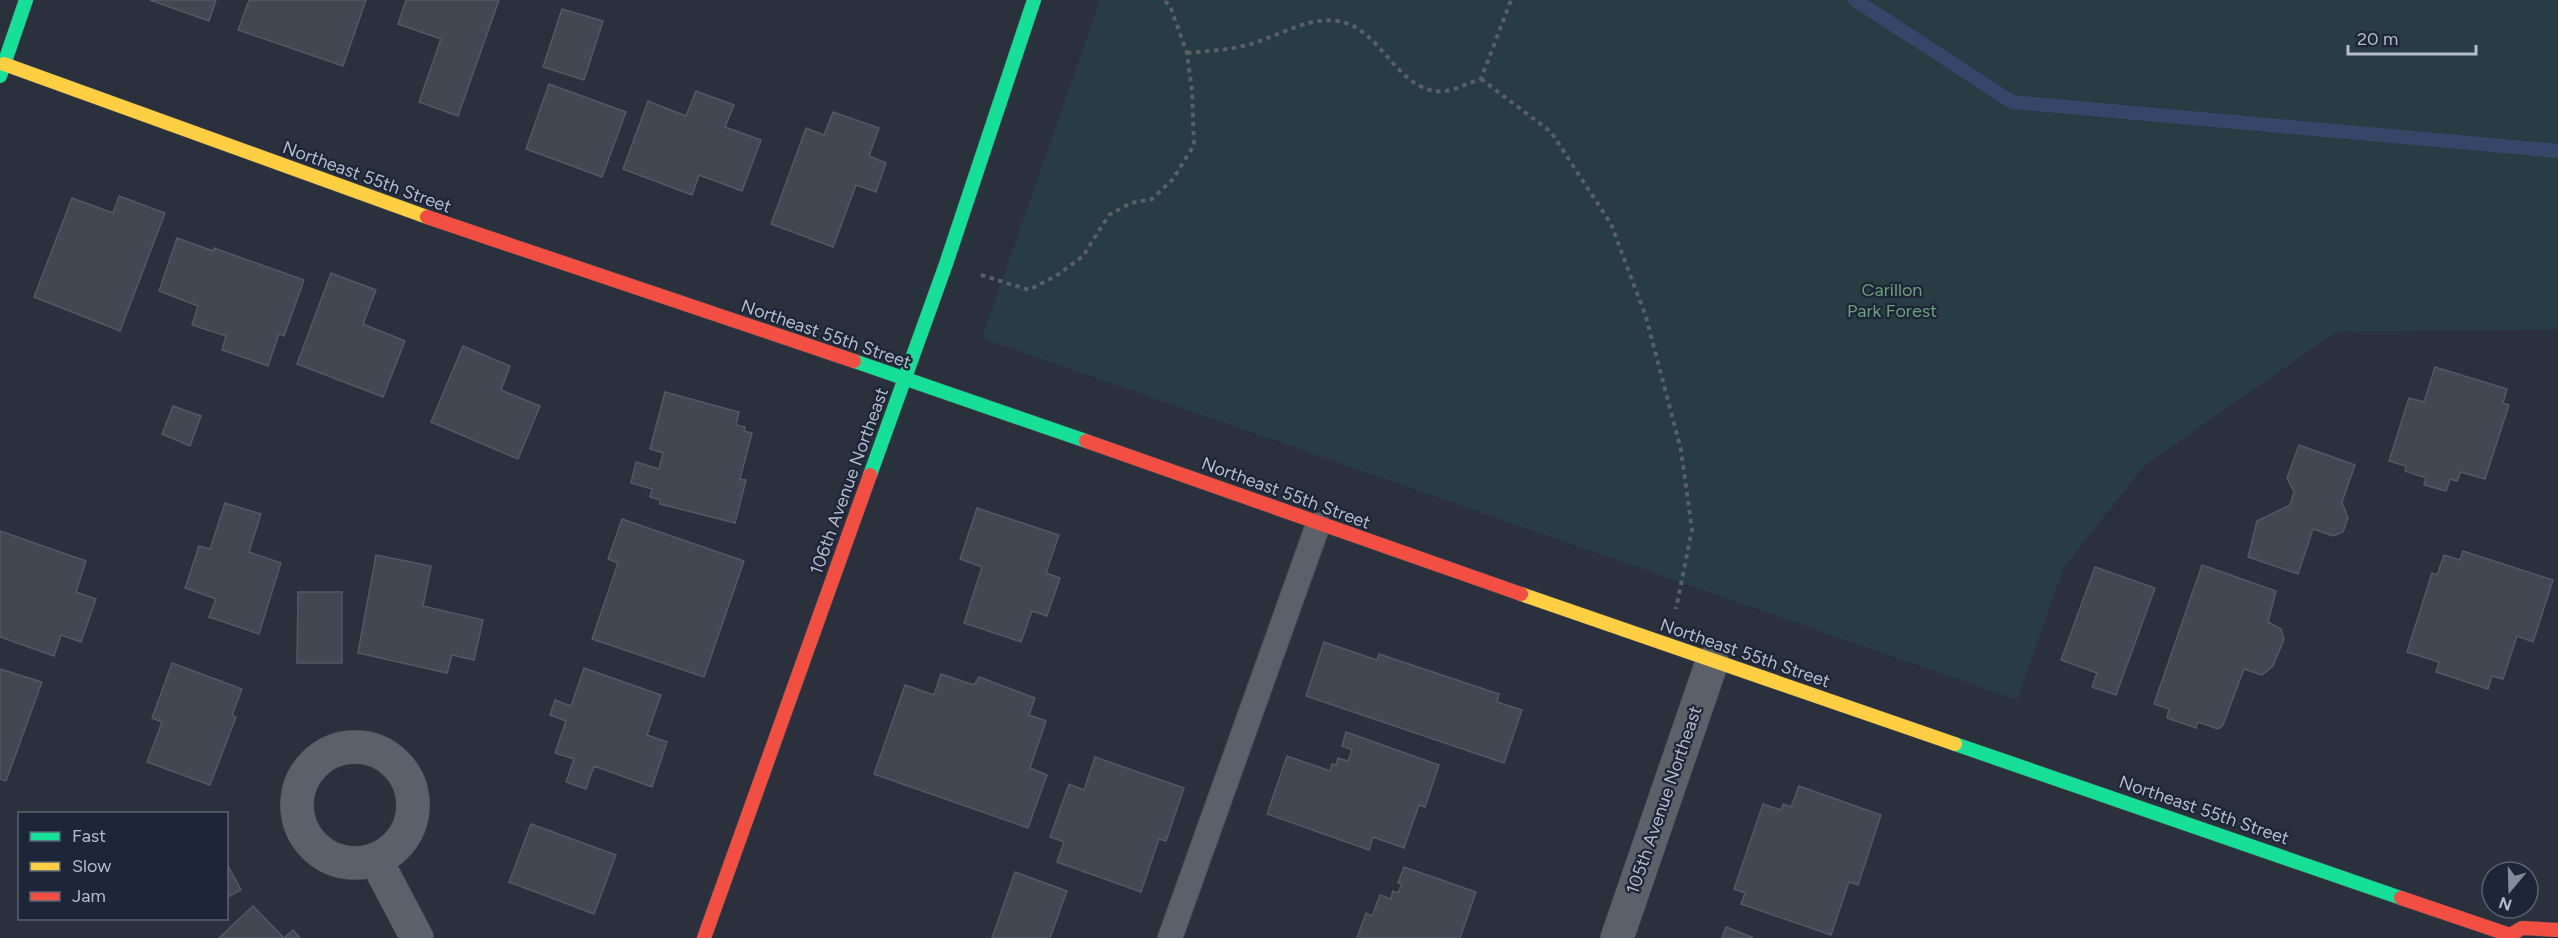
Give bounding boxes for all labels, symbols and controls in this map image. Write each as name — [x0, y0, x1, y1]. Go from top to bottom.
scale bar — [2348, 18, 2476, 56]
text: 20 m — [2357, 28, 2398, 50]
street label: Northeast 55th Street — [279, 136, 455, 218]
park label: Carillon Park Forest — [1847, 279, 1937, 322]
street label: Northeast 55th Street — [738, 295, 914, 373]
street label: 106th Avenue Northeast — [805, 384, 893, 577]
street label: Northeast 55th Street — [1198, 452, 1374, 534]
street label: Northeast 55th Street — [1657, 614, 1833, 692]
street label: 105th Avenue Northeast — [1621, 703, 1707, 897]
street label: Northeast 55th Street — [2116, 771, 2292, 849]
legend — [18, 812, 228, 920]
text: Fast — [72, 825, 106, 847]
text: Slow — [72, 855, 111, 877]
north arrow — [2480, 860, 2540, 920]
text: Jam — [72, 885, 106, 907]
text: N — [2496, 893, 2514, 915]

